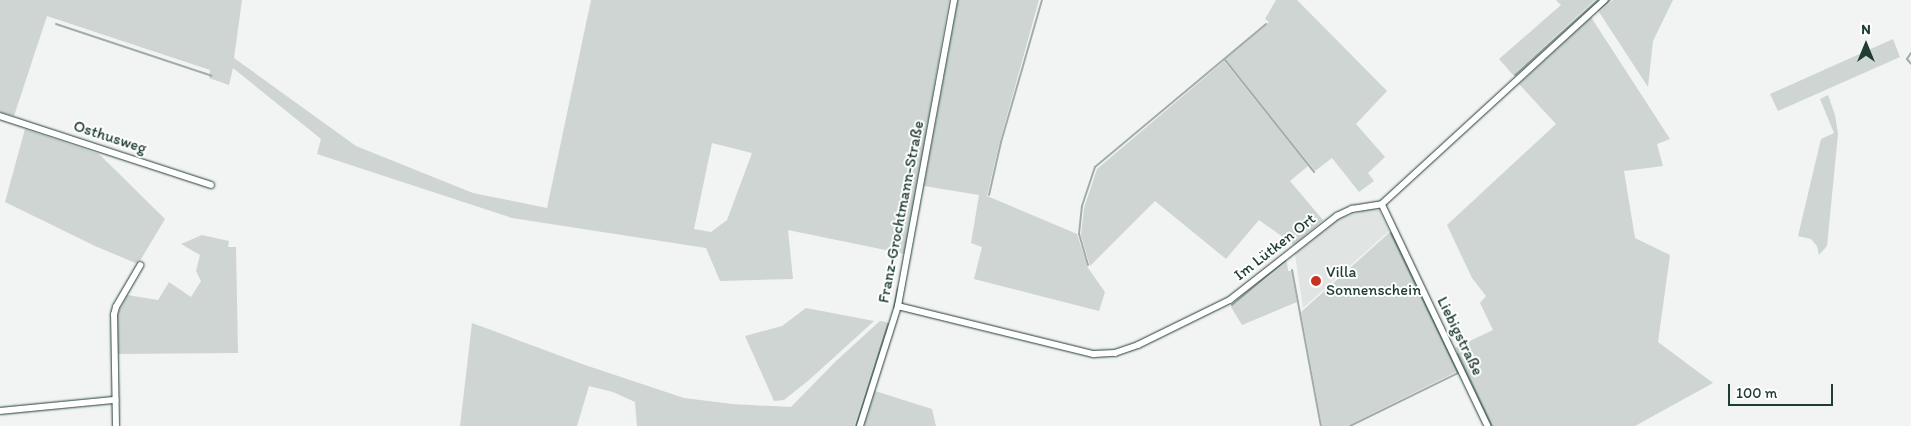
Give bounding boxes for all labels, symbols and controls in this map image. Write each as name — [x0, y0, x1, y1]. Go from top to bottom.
north arrow — [1841, 20, 1891, 70]
text: N — [1861, 21, 1871, 38]
street label: Osthusweg — [71, 116, 149, 158]
street label: Franz-Grochtmann-Straße — [874, 119, 928, 305]
street label: Im Lütken Ort — [1230, 209, 1320, 285]
place label: Villa Sonnenschein — [1326, 262, 1421, 300]
marker: Villa Sonnenschein — [1310, 275, 1322, 287]
street label: Liebigstraße — [1433, 293, 1487, 379]
scale bar — [1731, 374, 1836, 406]
text: 100 m — [1736, 384, 1777, 402]

